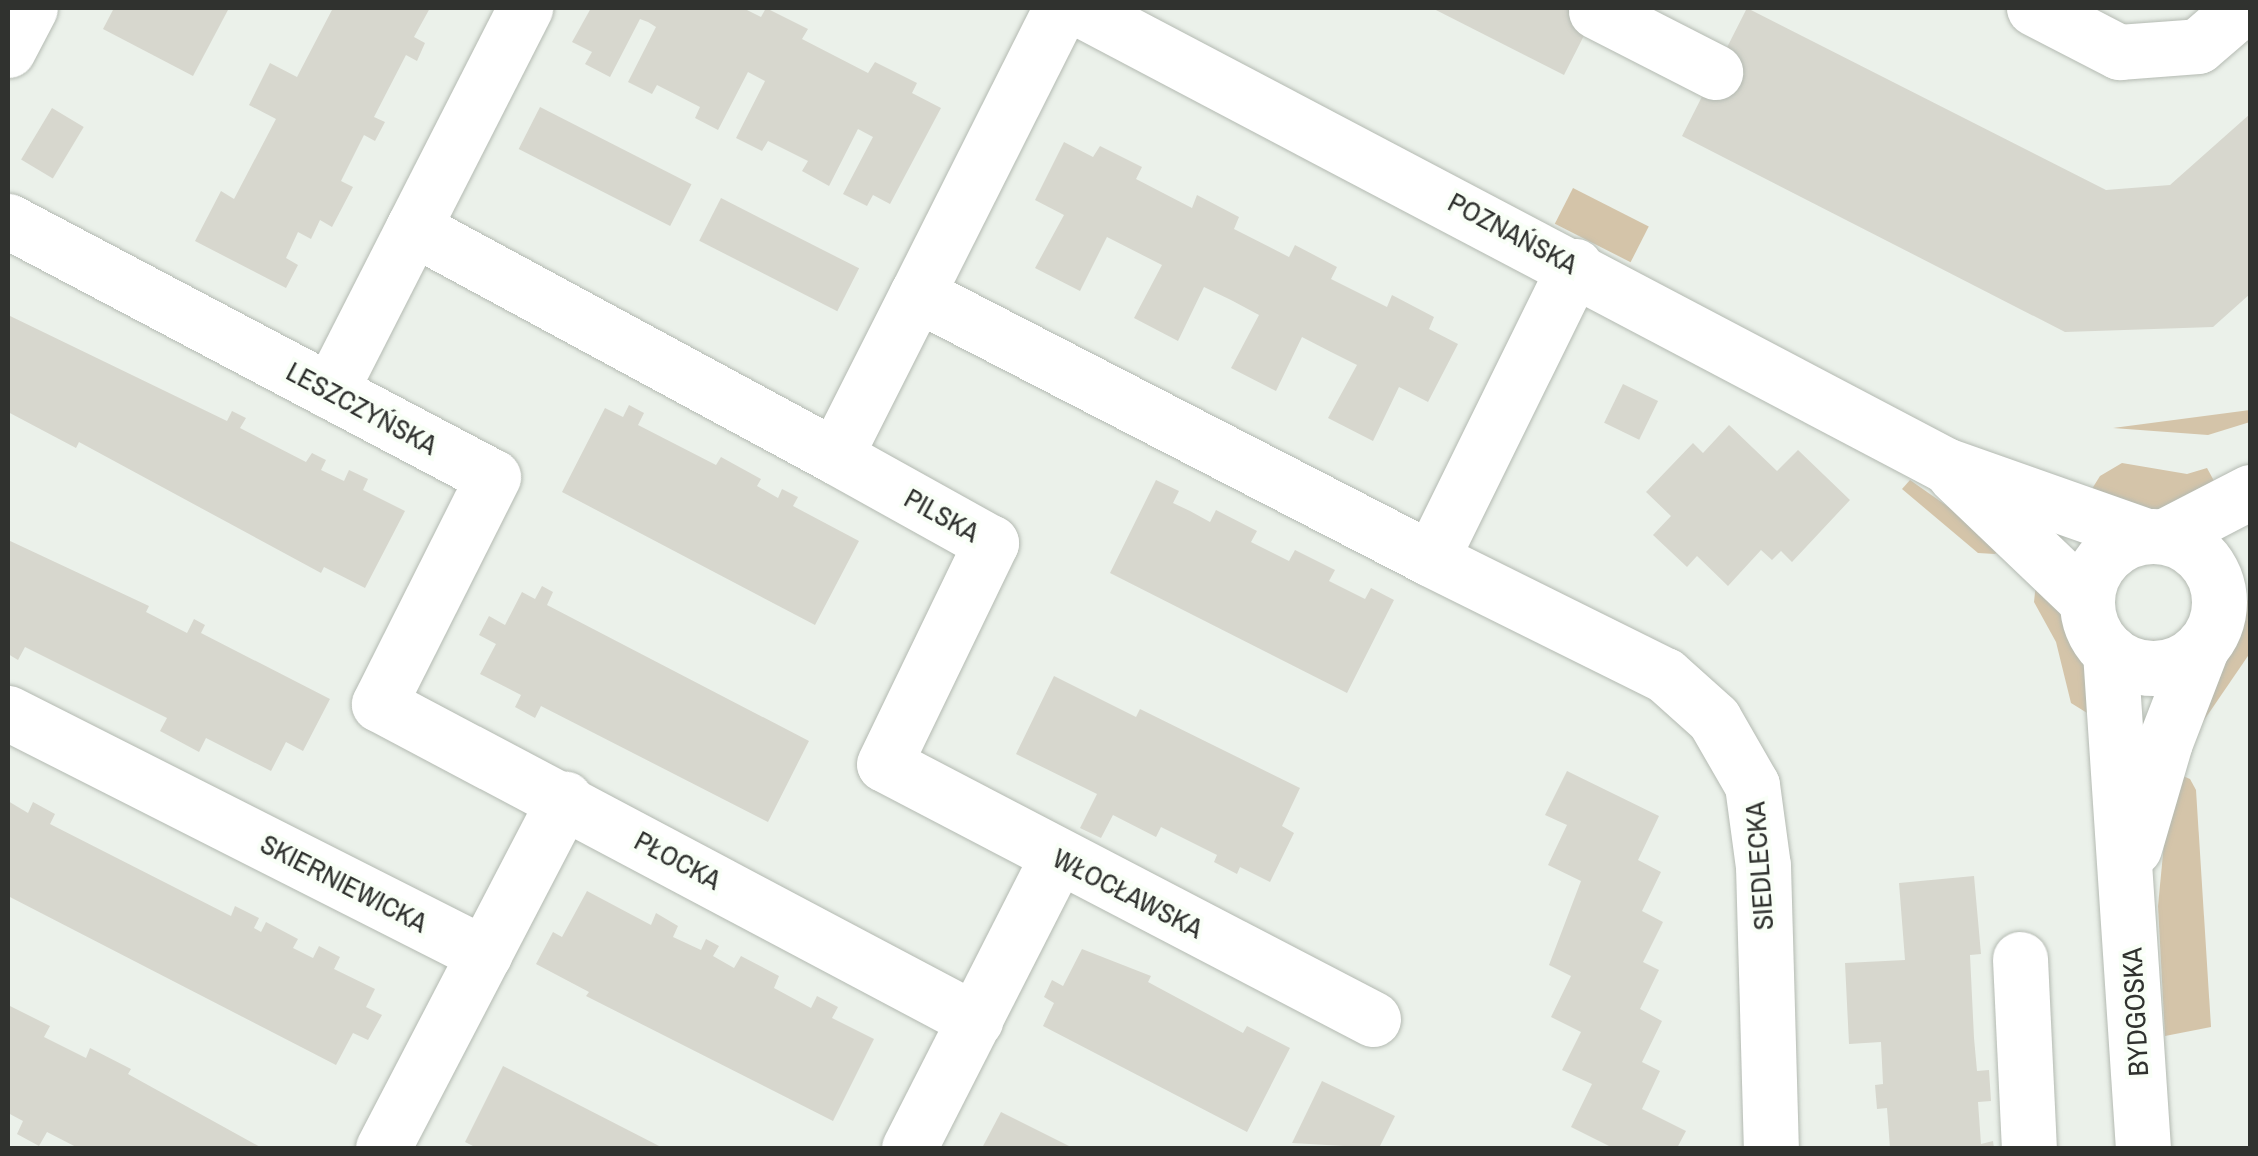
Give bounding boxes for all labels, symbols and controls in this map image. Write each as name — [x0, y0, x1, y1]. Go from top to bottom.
street label: POZNAŃSKA — [1443, 185, 1583, 281]
street label: LESZCZYŃSKA — [281, 354, 443, 462]
street label: PILSKA — [899, 481, 985, 549]
street label: SIEDLECKA — [1738, 801, 1780, 931]
street label: PŁOCKA — [629, 823, 727, 897]
street label: SKIERNIEWICKA — [255, 827, 433, 939]
street label: WŁOCŁAWSKA — [1047, 841, 1209, 945]
street label: BYDGOSKA — [2115, 947, 2155, 1077]

